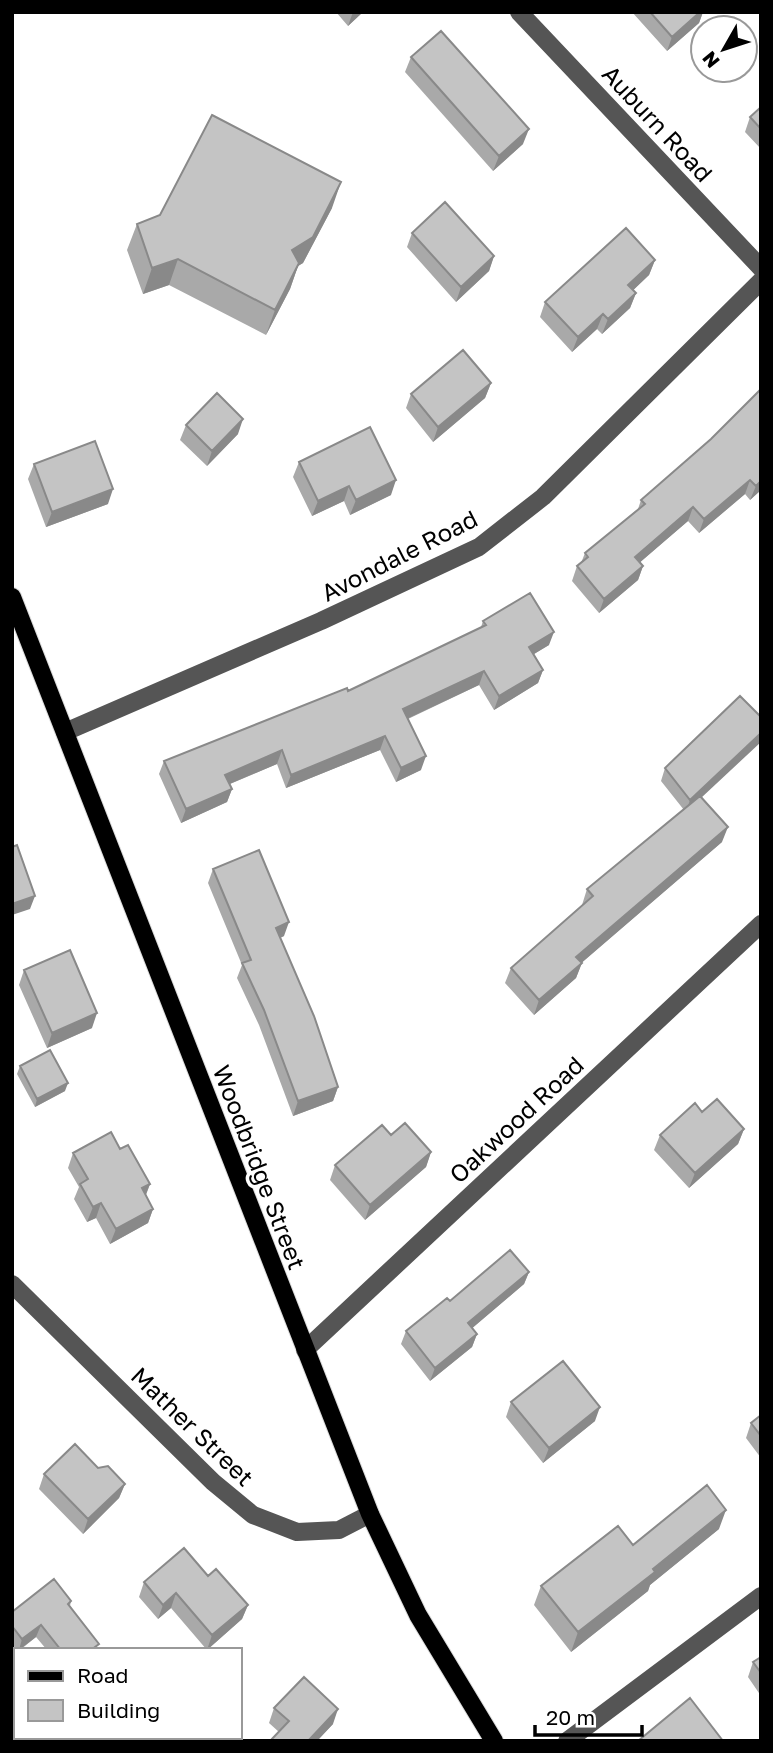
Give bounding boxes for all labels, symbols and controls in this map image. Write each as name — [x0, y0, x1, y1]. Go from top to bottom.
north arrow — [689, 14, 759, 84]
text: N — [697, 47, 724, 73]
street label: Auburn Road — [597, 59, 719, 187]
street label: Avondale Road — [316, 503, 482, 607]
street label: Oakwood Road — [443, 1050, 589, 1188]
street label: Woodbridge Street — [208, 1061, 312, 1273]
street label: Mather Street — [126, 1360, 260, 1492]
legend — [14, 1648, 242, 1739]
text: Road — [77, 1662, 128, 1688]
scale bar — [535, 1694, 642, 1738]
text: Building — [77, 1697, 160, 1723]
text: 20 m — [546, 1704, 595, 1730]

